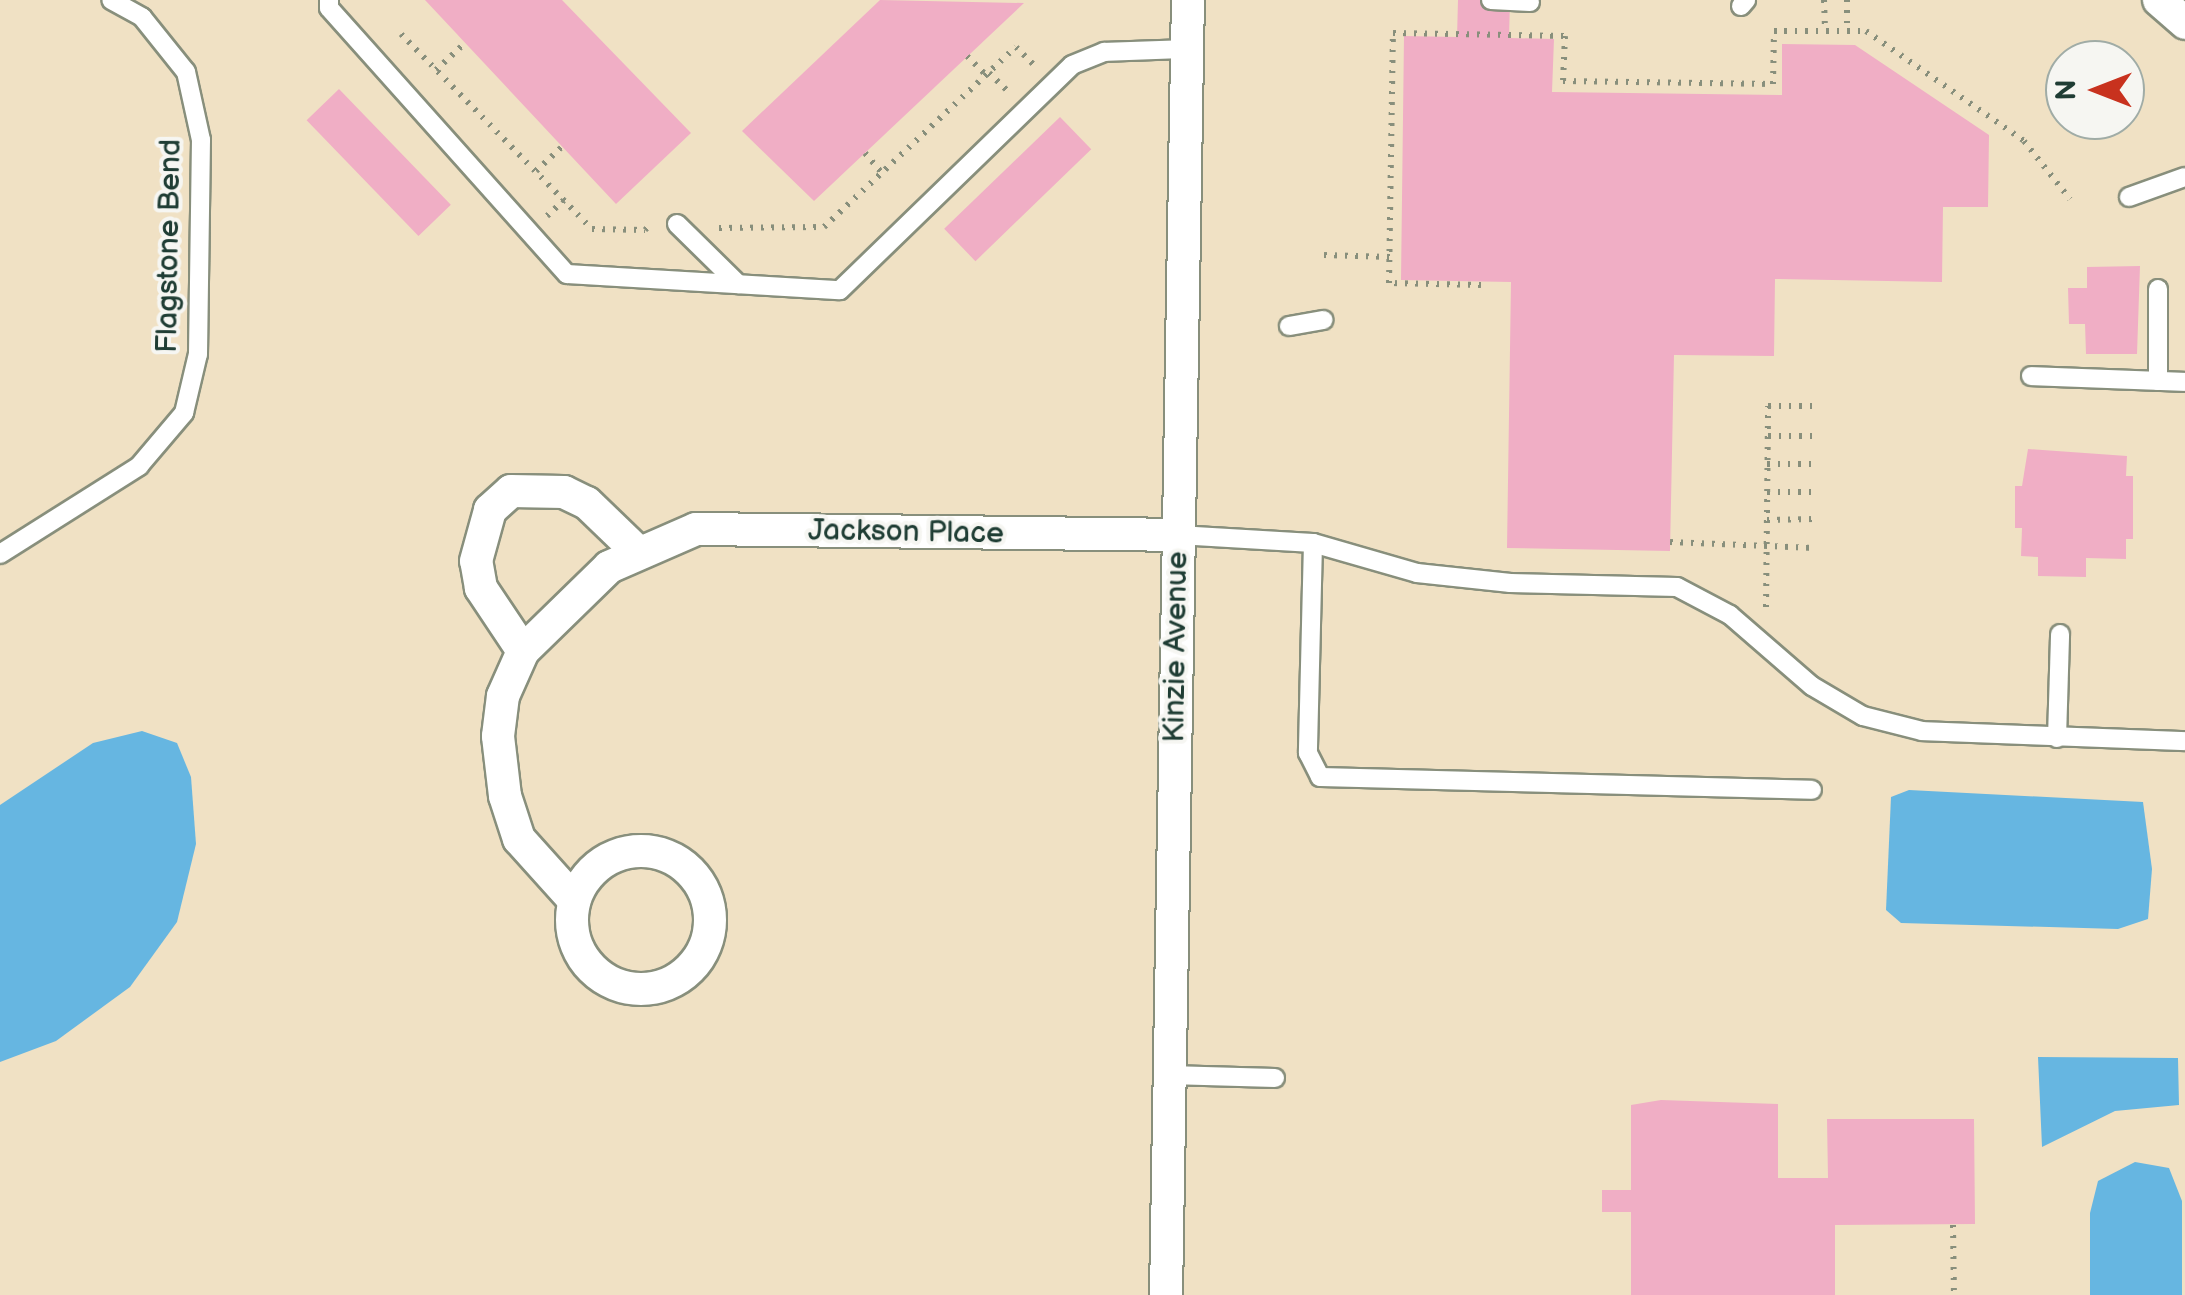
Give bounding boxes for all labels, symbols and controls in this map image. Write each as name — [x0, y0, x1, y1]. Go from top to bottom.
north arrow — [2045, 40, 2145, 140]
text: N — [2050, 79, 2083, 101]
street label: Flagstone Bend — [149, 139, 189, 353]
street label: Jackson Place — [808, 512, 1004, 552]
street label: Kinzie Avenue — [1156, 551, 1196, 743]

